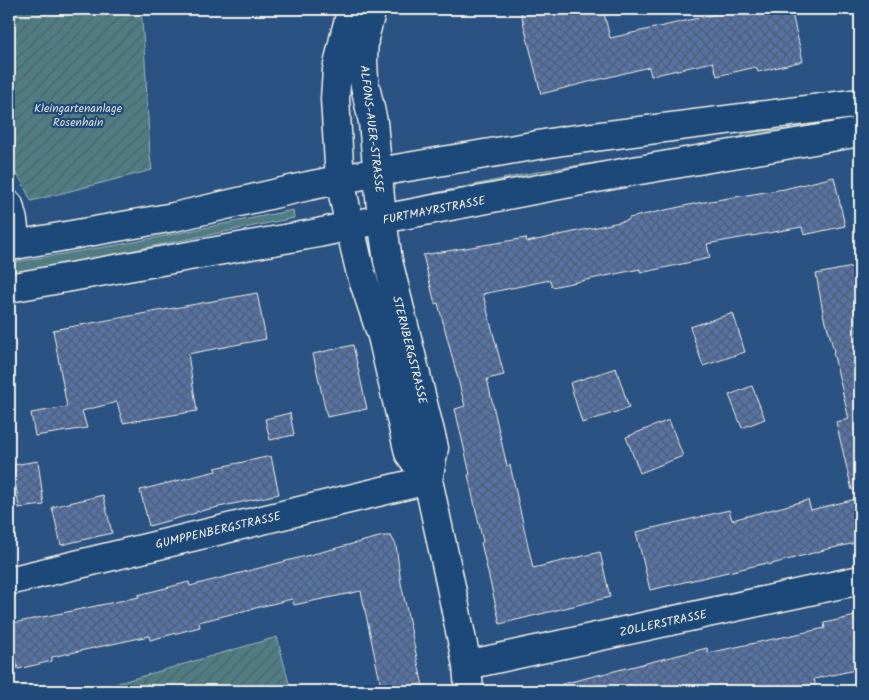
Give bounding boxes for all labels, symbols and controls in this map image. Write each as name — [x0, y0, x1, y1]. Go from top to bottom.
street label: ALFONS-AUER-STRASSE — [354, 64, 389, 195]
park label: Kleingartenanlage Rosenhain — [34, 99, 123, 132]
street label: FURTMAYRSTRASSE — [381, 191, 488, 230]
street label: STERNBERGSTRASSE — [387, 294, 432, 407]
street label: GUMPPENBERGSTRASSE — [154, 507, 284, 554]
street label: ZOLLERSTRASSE — [618, 605, 709, 642]

